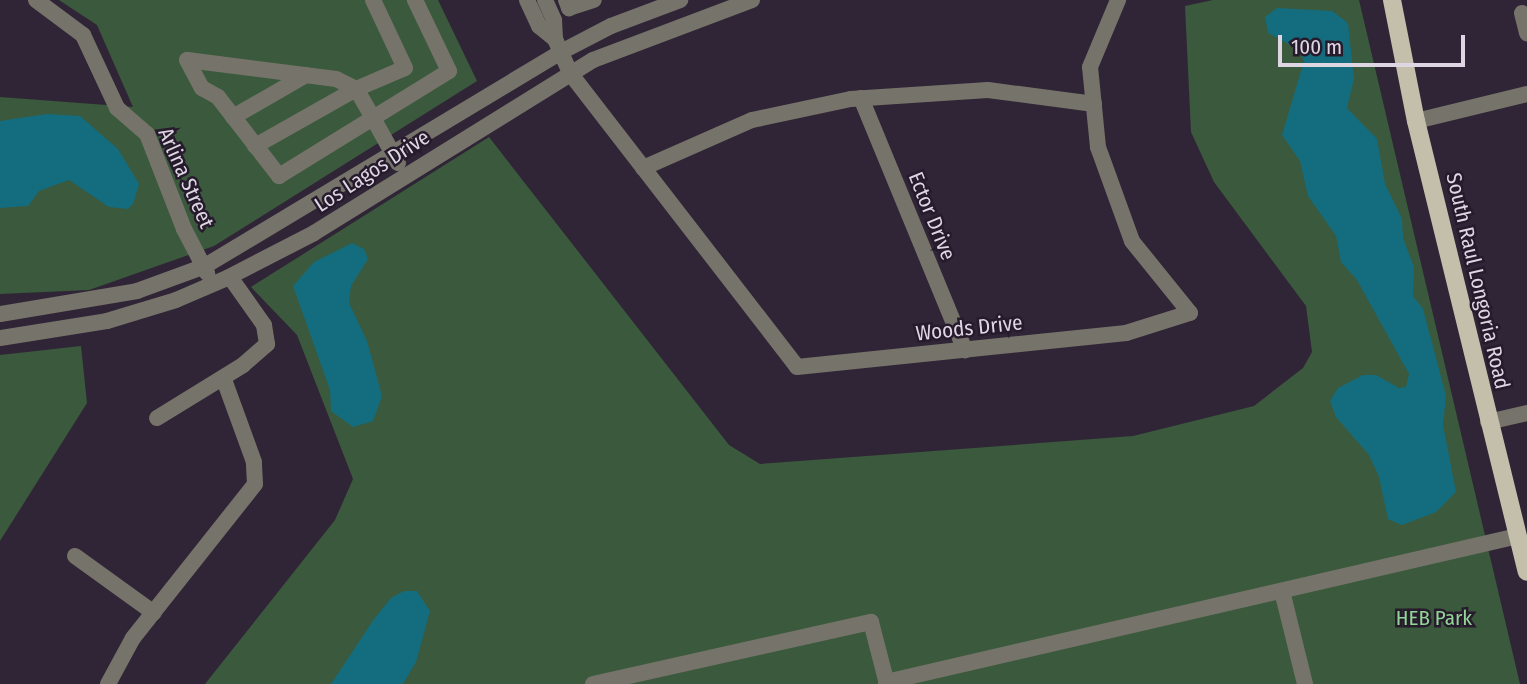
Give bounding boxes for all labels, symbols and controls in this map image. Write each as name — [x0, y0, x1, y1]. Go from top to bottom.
scale bar — [1282, 21, 1469, 65]
text: 100 m — [1291, 34, 1342, 60]
street label: Arlina Street — [153, 124, 219, 232]
street label: Los Lagos Drive — [310, 124, 434, 218]
street label: Ector Drive — [903, 168, 961, 264]
street label: South Raul Longoria Road — [1441, 170, 1515, 392]
street label: Woods Drive — [914, 310, 1024, 346]
park label: HEB Park — [1396, 605, 1472, 631]

